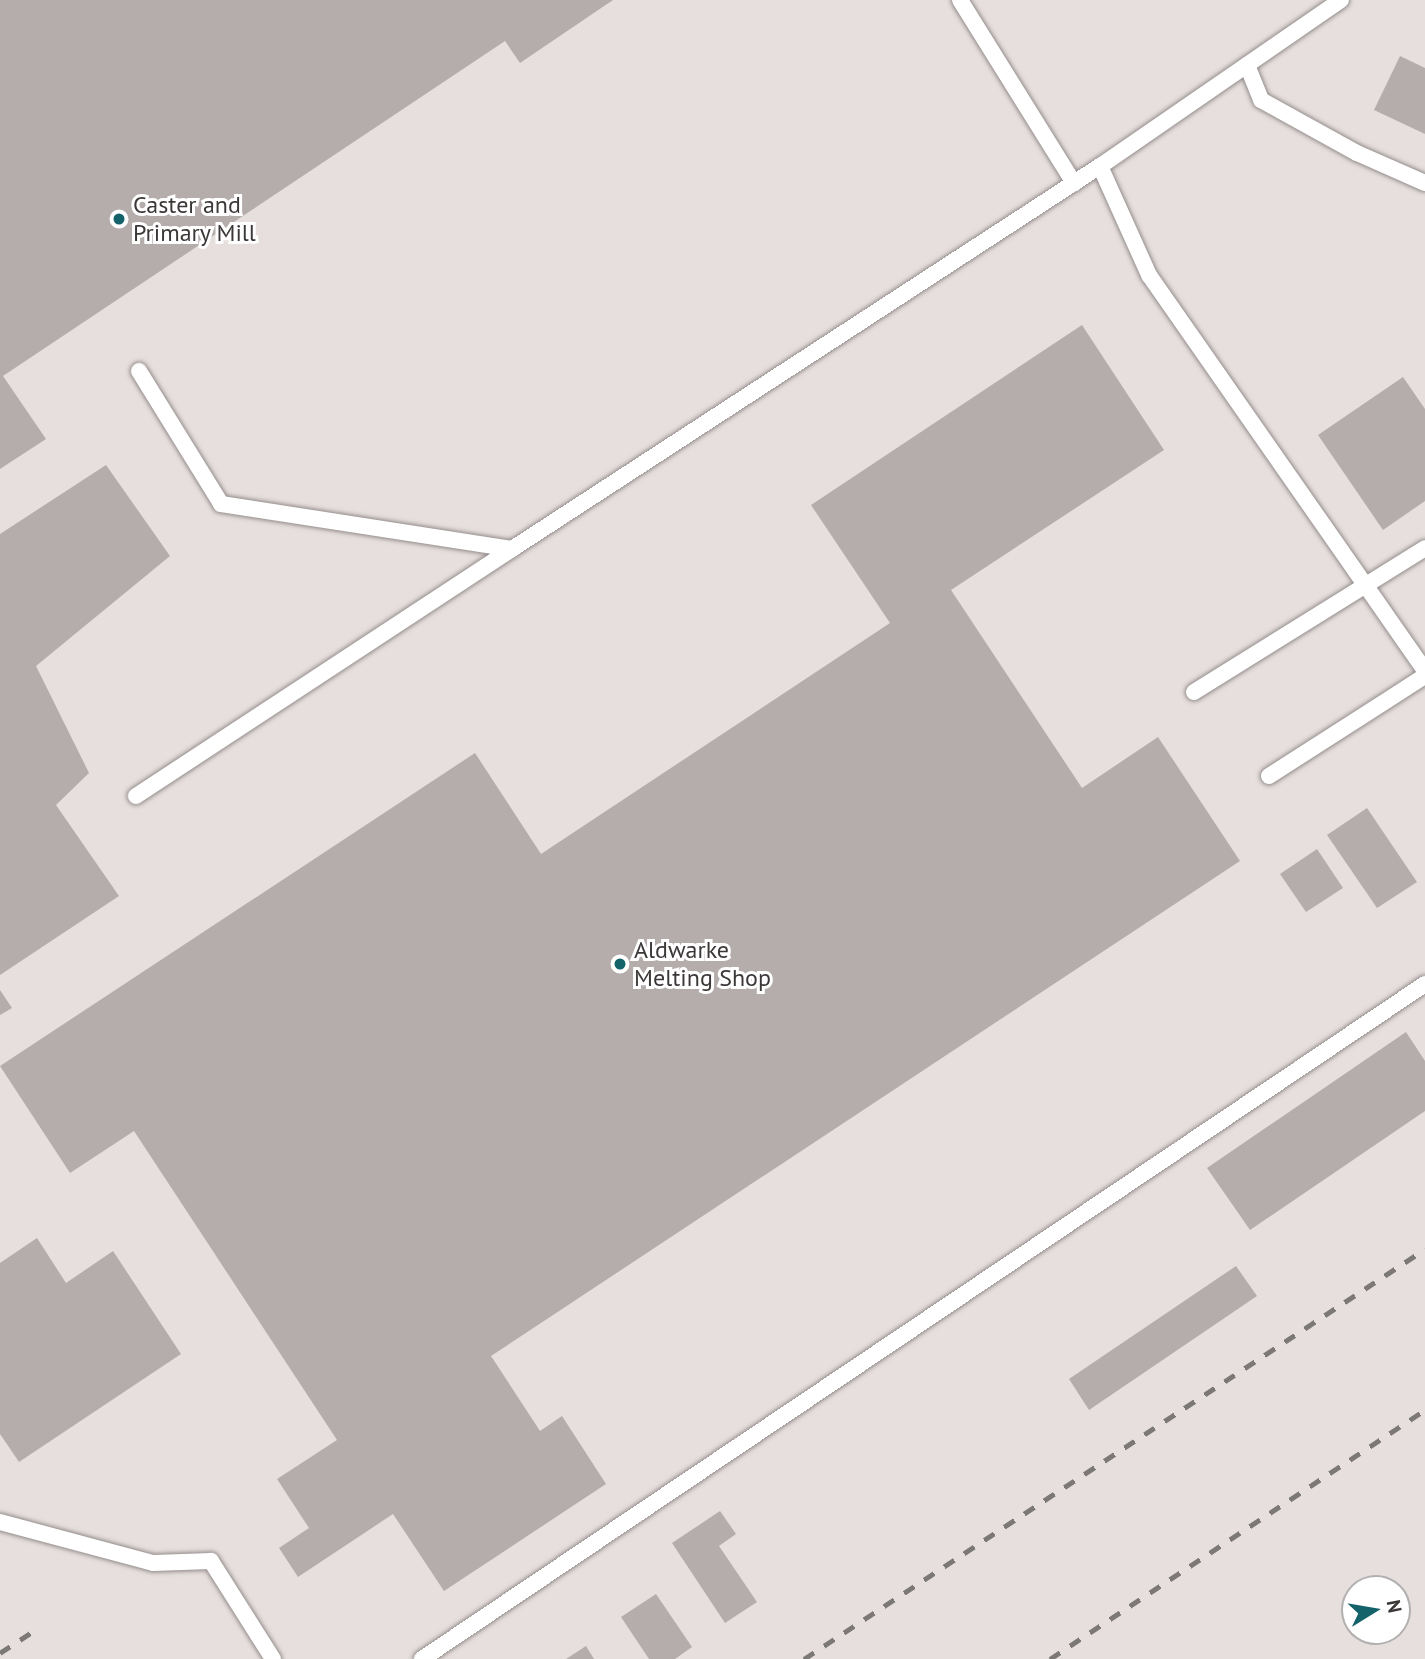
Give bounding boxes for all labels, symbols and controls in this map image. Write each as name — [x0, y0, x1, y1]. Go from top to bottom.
place label: Caster and Primary Mill — [133, 191, 257, 247]
marker: Caster and Primary Mill — [111, 211, 127, 227]
place label: Aldwarke Melting Shop — [634, 936, 771, 992]
marker: Aldwarke Melting Shop — [612, 956, 628, 972]
north arrow — [1341, 1575, 1411, 1645]
text: N — [1382, 1598, 1408, 1615]

